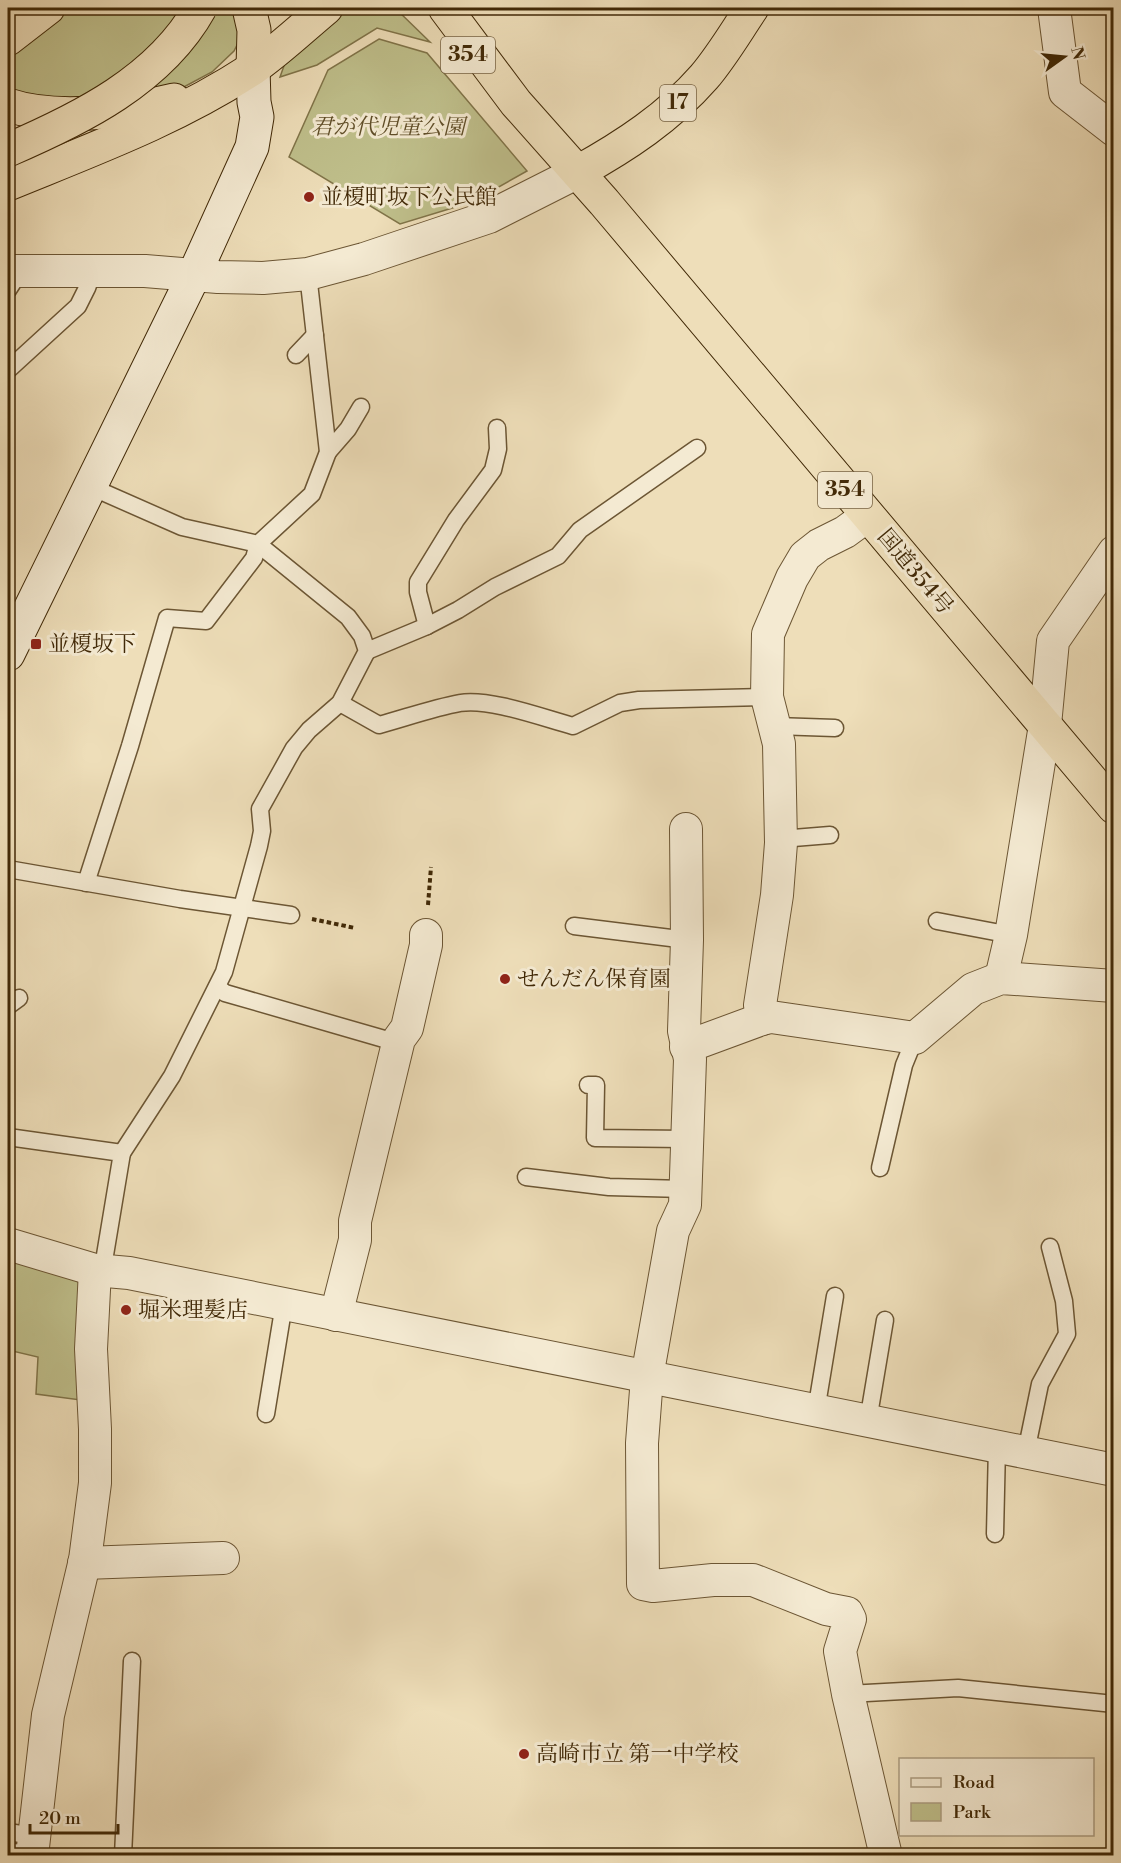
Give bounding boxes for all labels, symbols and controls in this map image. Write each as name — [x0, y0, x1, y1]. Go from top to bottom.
north arrow — [1034, 27, 1094, 87]
road number: 354 — [441, 37, 495, 73]
text: N — [1066, 45, 1089, 62]
road number: 17 — [660, 85, 696, 121]
park label: 君が代児童公園 — [311, 114, 468, 141]
place label: 並榎町坂下公民館 — [321, 184, 497, 211]
marker: 並榎町坂下公民館 — [302, 190, 316, 204]
road number: 354 — [818, 472, 872, 508]
street label: 国道354号 — [871, 524, 959, 620]
place label: 並榎坂下 — [48, 631, 136, 658]
marker: 並榎坂下 — [29, 637, 43, 651]
place label: せんだん保育園 — [517, 966, 671, 993]
marker: せんだん保育園 — [498, 972, 512, 986]
place label: 堀米理髪店 — [138, 1297, 248, 1324]
marker: 堀米理髪店 — [119, 1303, 133, 1317]
place label: 高崎市立 第一中学校 — [536, 1741, 739, 1768]
marker: 高崎市立 第一中学校 — [517, 1747, 531, 1761]
legend — [899, 1758, 1094, 1836]
text: Road — [953, 1771, 996, 1794]
scale bar — [30, 1797, 118, 1835]
text: Park — [953, 1801, 992, 1824]
text: 20 m — [39, 1807, 81, 1830]

